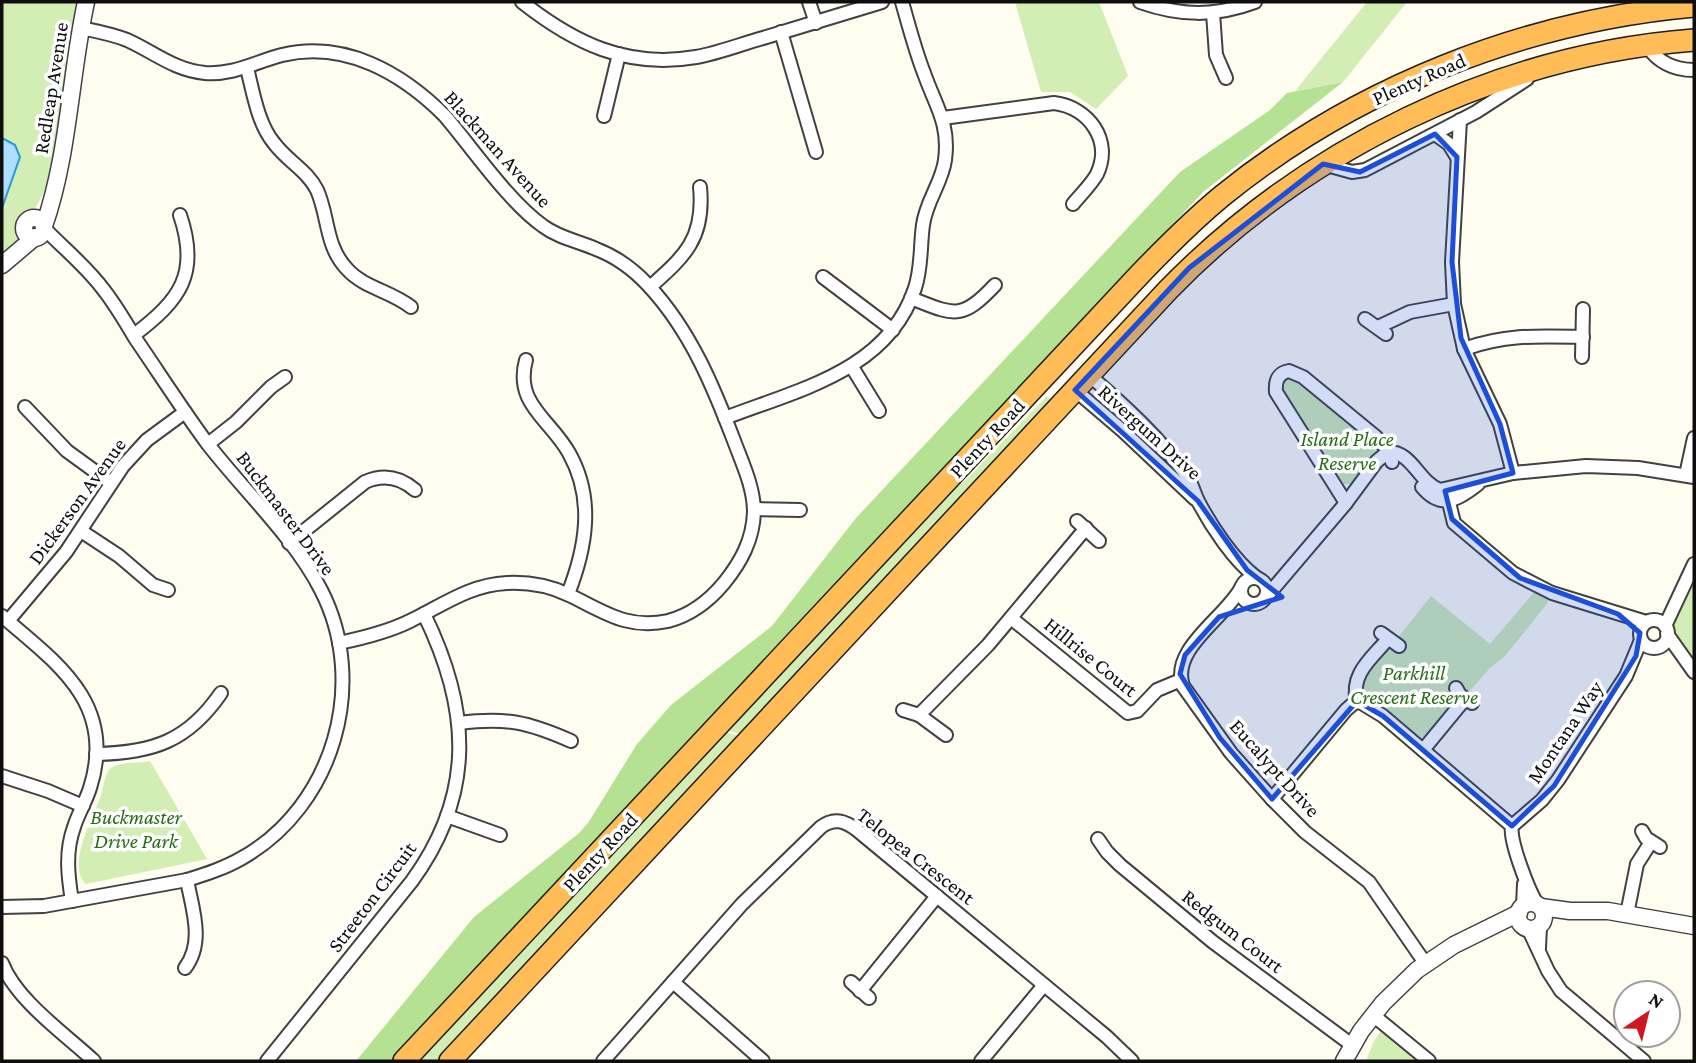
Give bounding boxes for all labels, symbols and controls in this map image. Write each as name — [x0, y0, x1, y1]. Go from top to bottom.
street label: Redleap Avenue — [29, 20, 73, 156]
street label: Plenty Road — [1369, 48, 1469, 110]
street label: Blackman Avenue — [439, 86, 557, 212]
street label: Rivergum Drive — [1093, 379, 1207, 485]
street label: Plenty Road — [944, 393, 1030, 483]
park label: Island Place Reserve — [1300, 427, 1394, 475]
street label: Dickerson Avenue — [23, 433, 131, 569]
street label: Buckmaster Drive — [232, 446, 340, 580]
street label: Hillrise Court — [1040, 612, 1143, 703]
park label: Parkhill Crescent Reserve — [1350, 661, 1478, 709]
street label: Montana Way — [1522, 676, 1608, 788]
street label: Eucalypt Drive — [1225, 714, 1325, 822]
street label: Telopea Crescent — [852, 803, 980, 910]
park label: Buckmaster Drive Park — [90, 805, 183, 853]
street label: Plenty Road — [557, 807, 643, 897]
street label: Streeton Circuit — [323, 836, 422, 957]
street label: Redgum Court — [1178, 884, 1289, 979]
north arrow — [1612, 979, 1682, 1049]
text: N — [1645, 988, 1668, 1013]

